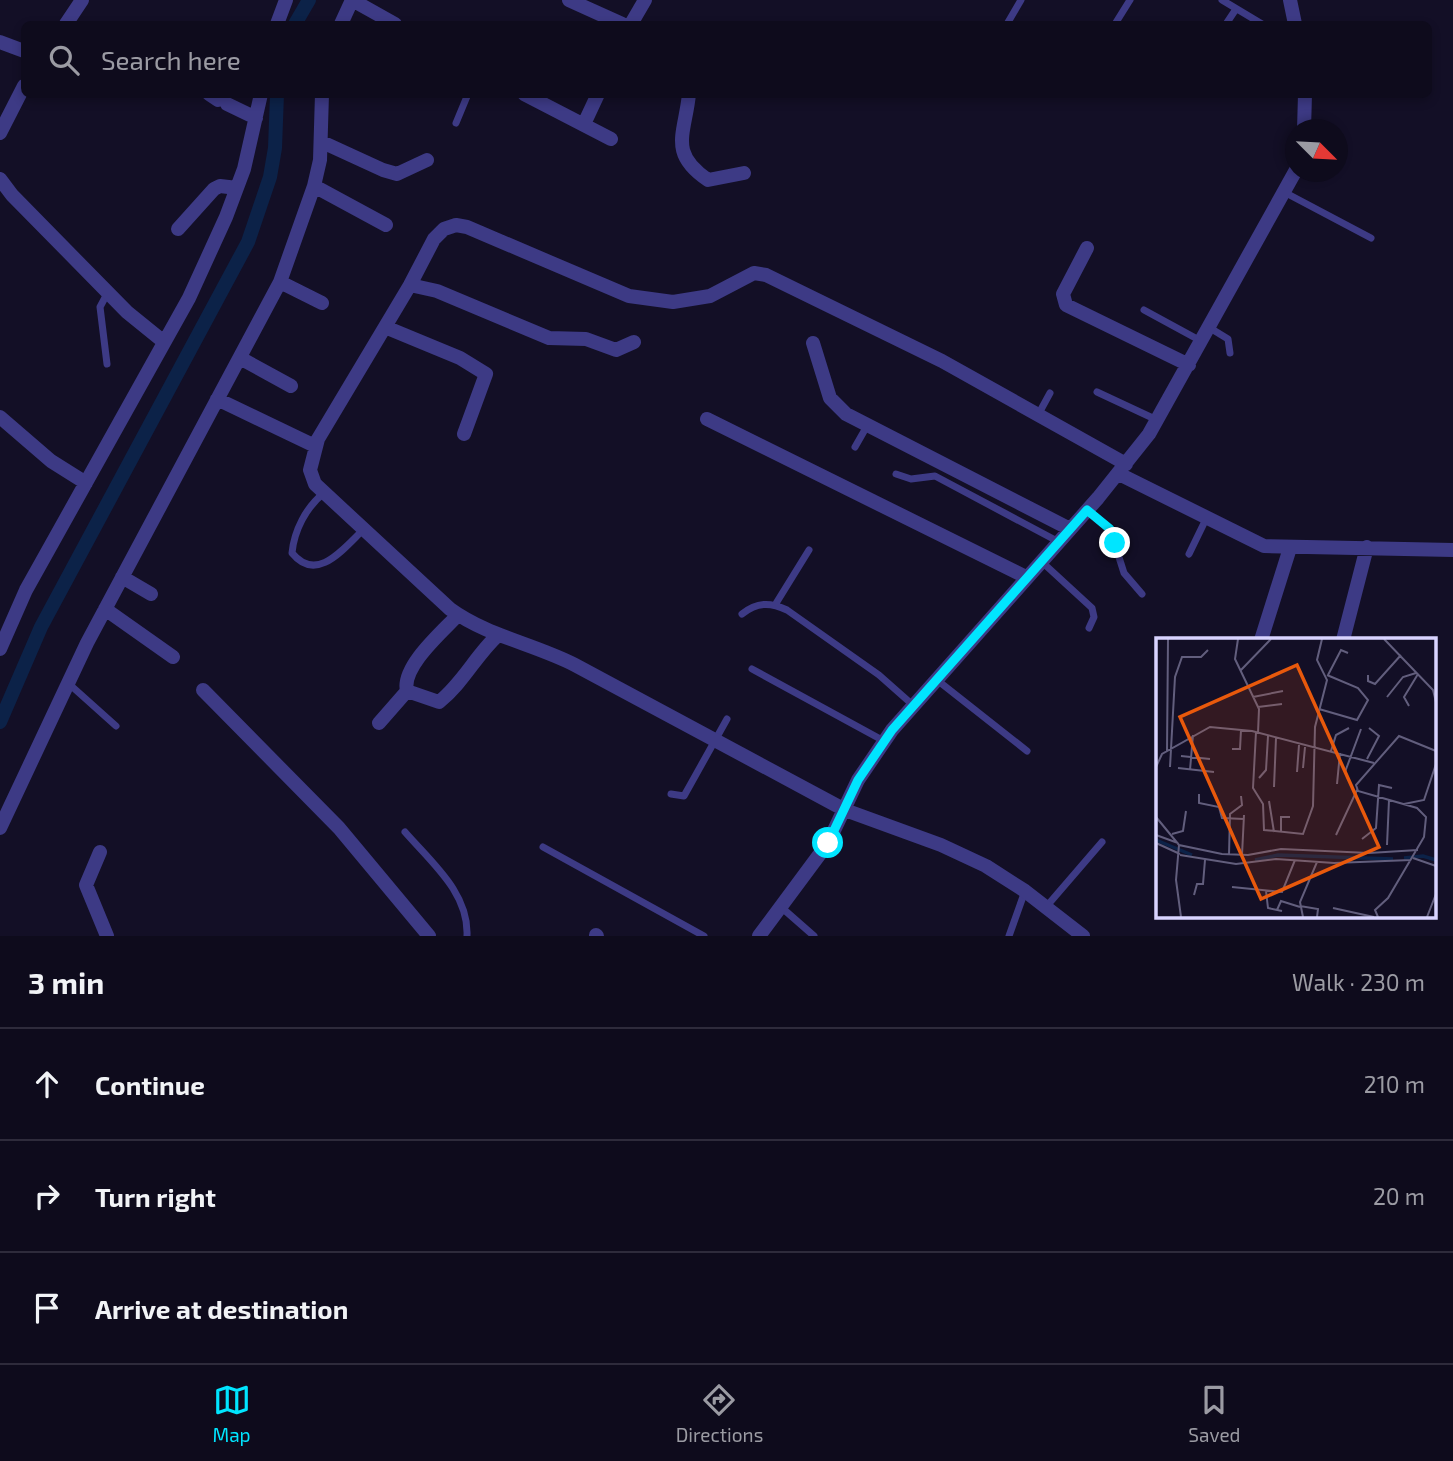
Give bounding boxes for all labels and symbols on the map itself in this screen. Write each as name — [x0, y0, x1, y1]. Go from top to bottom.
north arrow — [1285, 119, 1348, 182]
route end — [1099, 527, 1130, 558]
inset map — [1156, 638, 1436, 918]
route start — [812, 827, 843, 858]

